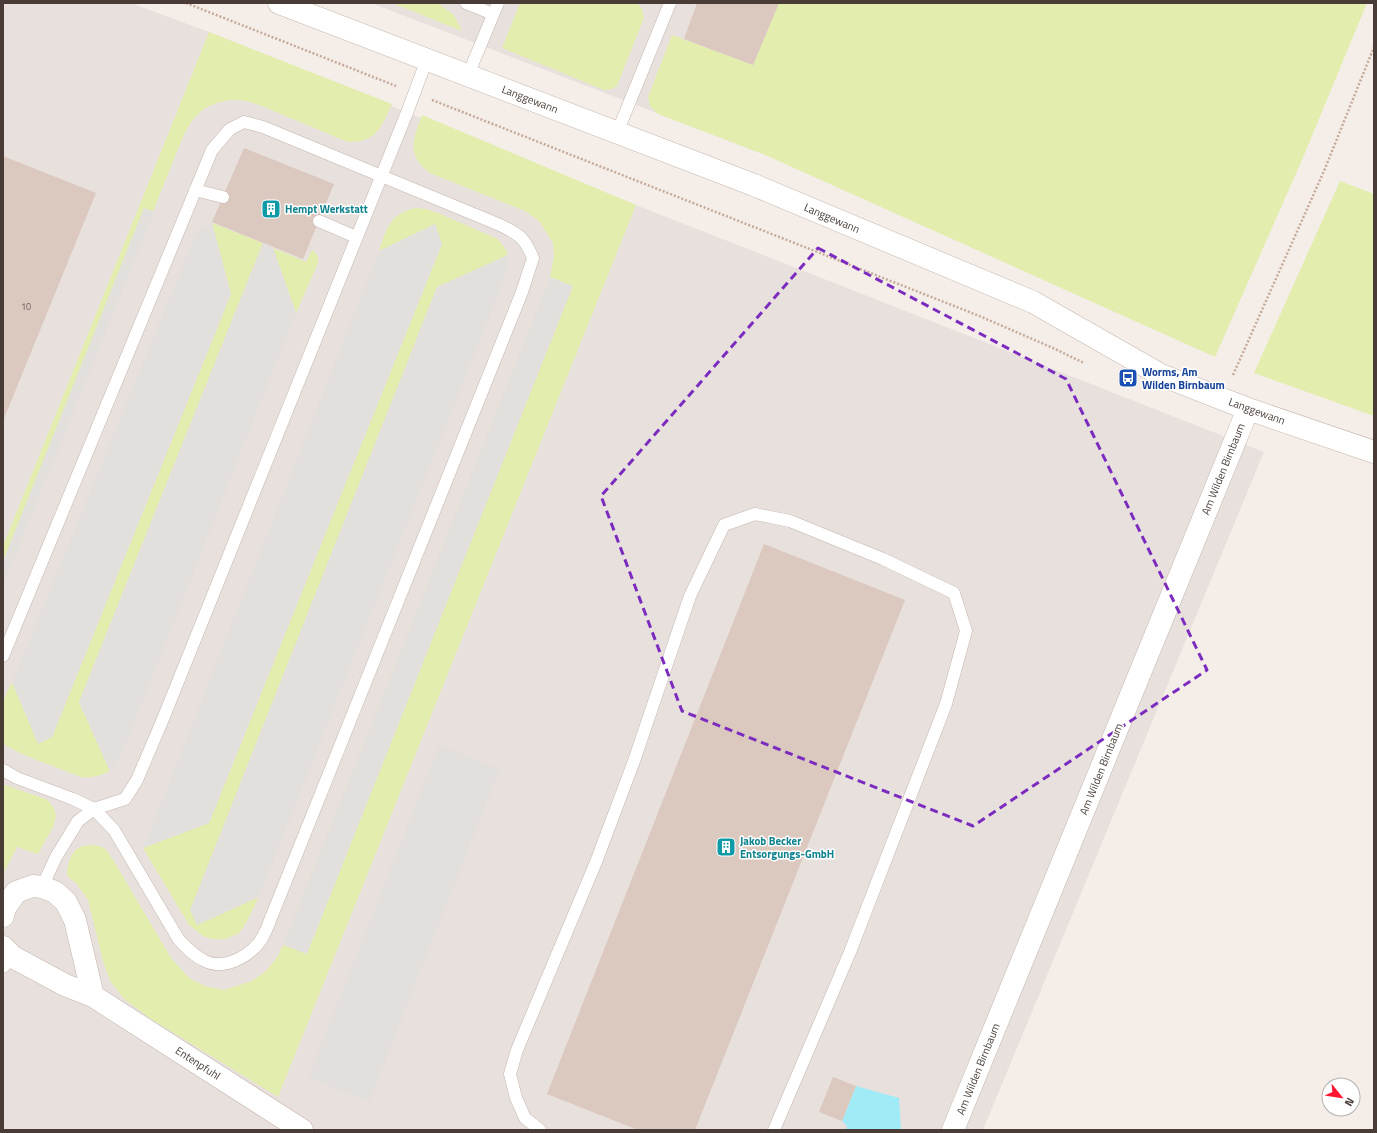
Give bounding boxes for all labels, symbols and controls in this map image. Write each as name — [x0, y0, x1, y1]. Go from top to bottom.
street label: Langgewann — [500, 81, 561, 117]
building icon: Hempt Werkstatt — [260, 198, 282, 220]
street label: Langgewann — [802, 199, 862, 237]
place label: Hempt Werkstatt — [285, 201, 368, 217]
house number: 10 — [21, 300, 31, 313]
place label: Worms, Am Wilden Birnbaum — [1142, 364, 1225, 393]
bus stop icon: Worms, Am Wilden Birnbaum — [1117, 367, 1139, 389]
street label: Langgewann — [1226, 393, 1288, 429]
street label: Am Wilden Birnbaum — [1197, 421, 1249, 517]
street label: Am Wilden Birnbaum — [1075, 721, 1127, 817]
place label: Jakob Becker Entsorgungs-GmbH — [740, 833, 834, 862]
building icon: Jakob Becker Entsorgungs-GmbH — [715, 836, 737, 858]
street label: Am Wilden Birnbaum — [952, 1021, 1004, 1117]
street label: Entenpfuhl — [172, 1042, 224, 1084]
north arrow — [1321, 1077, 1361, 1117]
text: N — [1341, 1095, 1358, 1109]

